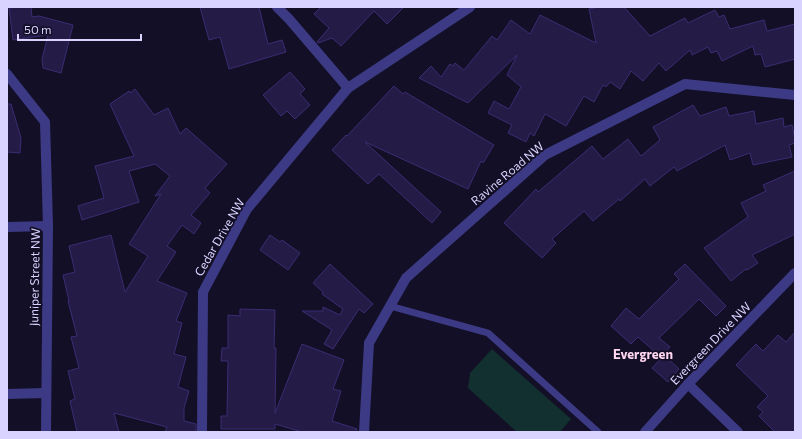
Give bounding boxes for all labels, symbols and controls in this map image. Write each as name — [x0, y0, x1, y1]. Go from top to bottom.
scale bar — [18, 16, 141, 42]
text: 50 m — [24, 22, 52, 36]
street label: Ravine Road NW — [468, 139, 546, 207]
street label: Cedar Drive NW — [191, 196, 247, 278]
street label: Juniper Street NW — [26, 228, 43, 326]
street label: Evergreen Drive NW — [667, 299, 753, 387]
district label: Evergreen — [613, 346, 673, 362]

